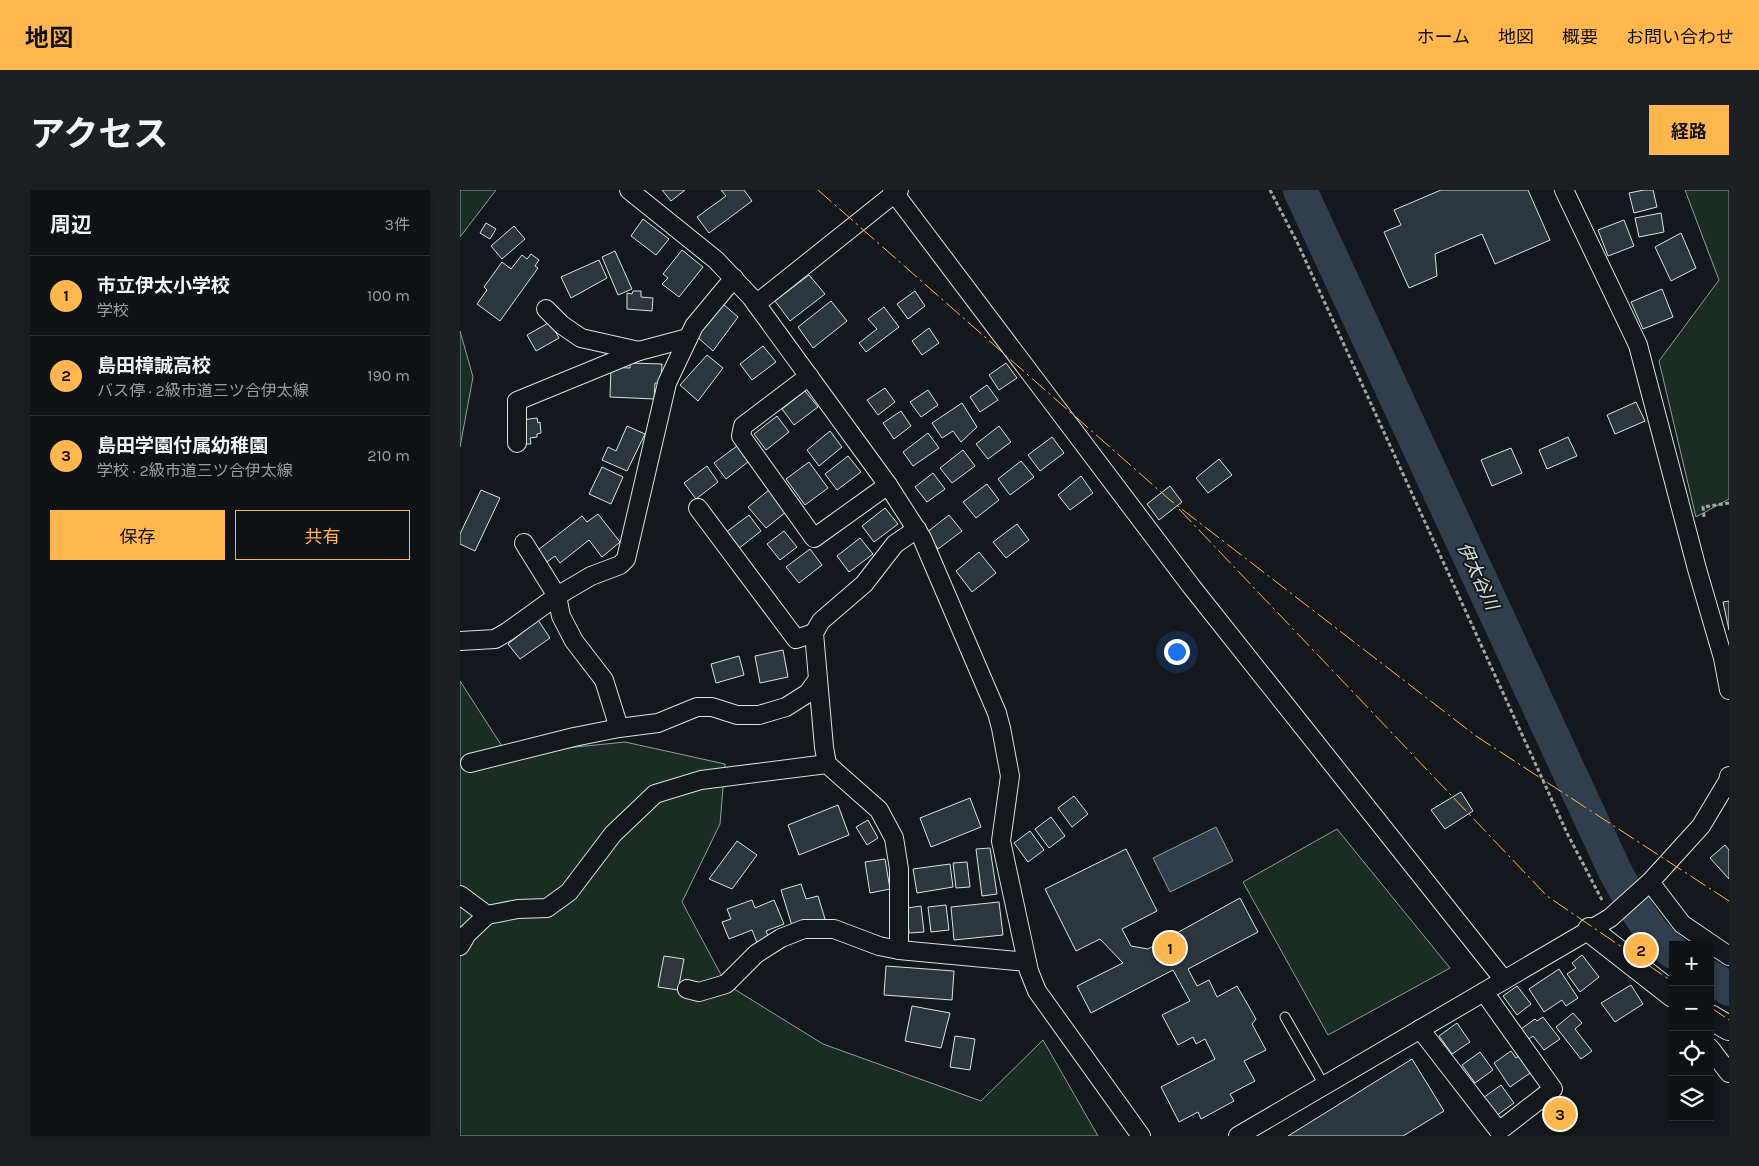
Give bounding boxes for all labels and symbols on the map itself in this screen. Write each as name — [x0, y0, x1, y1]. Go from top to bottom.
water label: 伊太谷川 — [1453, 539, 1504, 615]
your location — [1164, 639, 1190, 665]
pin: 1 — [1154, 929, 1186, 967]
pin: 2 — [1625, 931, 1657, 969]
pin: 3 — [1544, 1095, 1576, 1133]

